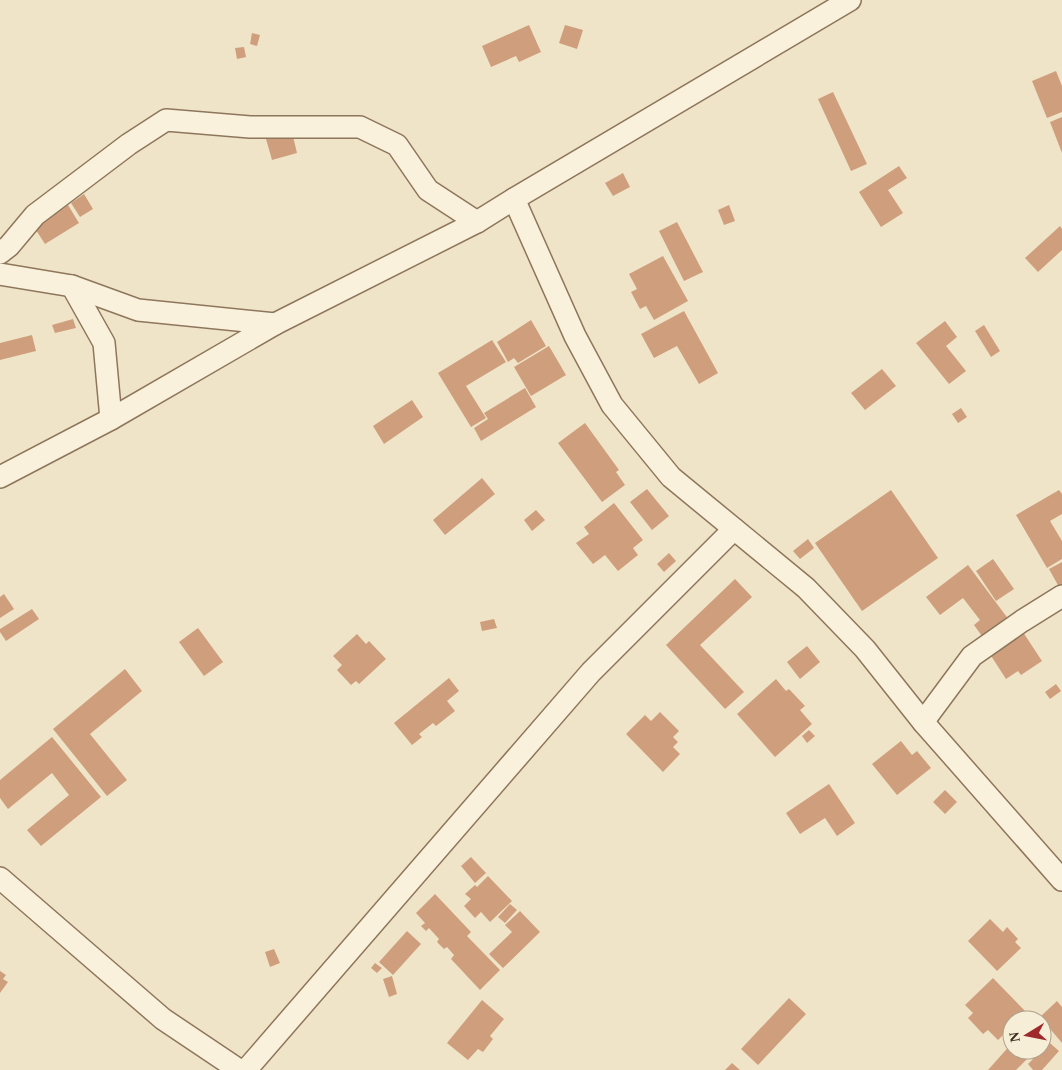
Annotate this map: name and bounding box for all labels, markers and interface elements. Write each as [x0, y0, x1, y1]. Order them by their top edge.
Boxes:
north arrow [1002, 1010, 1052, 1060]
text: N [1006, 1031, 1023, 1043]

